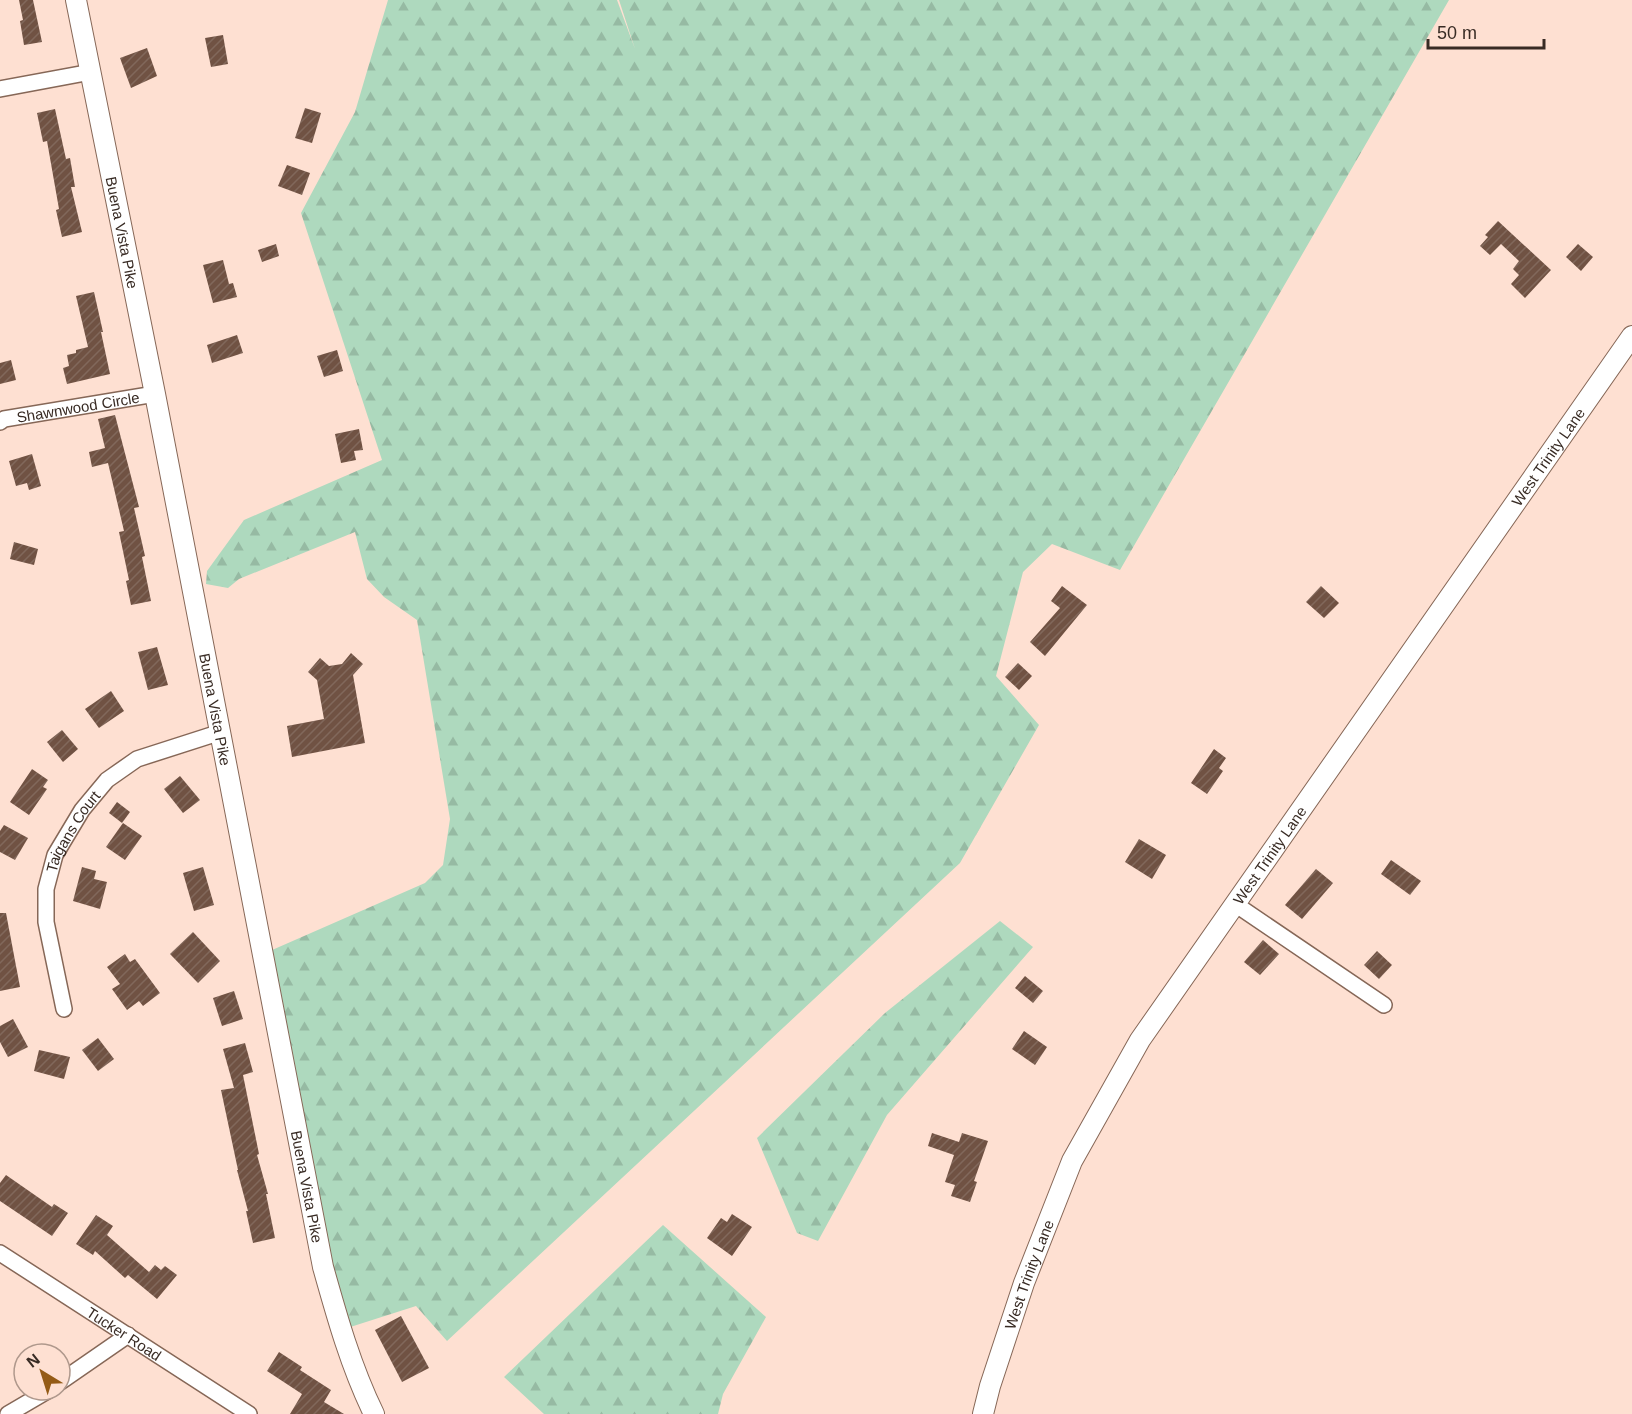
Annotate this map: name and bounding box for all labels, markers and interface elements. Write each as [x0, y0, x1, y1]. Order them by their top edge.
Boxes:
scale bar [1428, 12, 1544, 50]
text: 50 m [1437, 23, 1477, 43]
street label: Buena Vista Pike [103, 175, 142, 290]
street label: Shawnwood Circle [15, 388, 141, 425]
street label: West Trinity Lane [1508, 404, 1588, 509]
street label: Buena Vista Pike [197, 652, 235, 767]
street label: Taigans Court [42, 786, 104, 874]
street label: West Trinity Lane [1229, 803, 1309, 907]
street label: Buena Vista Pike [288, 1129, 327, 1244]
street label: West Trinity Lane [1001, 1217, 1057, 1331]
street label: Tucker Road [84, 1303, 165, 1364]
north arrow [12, 1342, 72, 1402]
text: N [23, 1350, 43, 1371]

